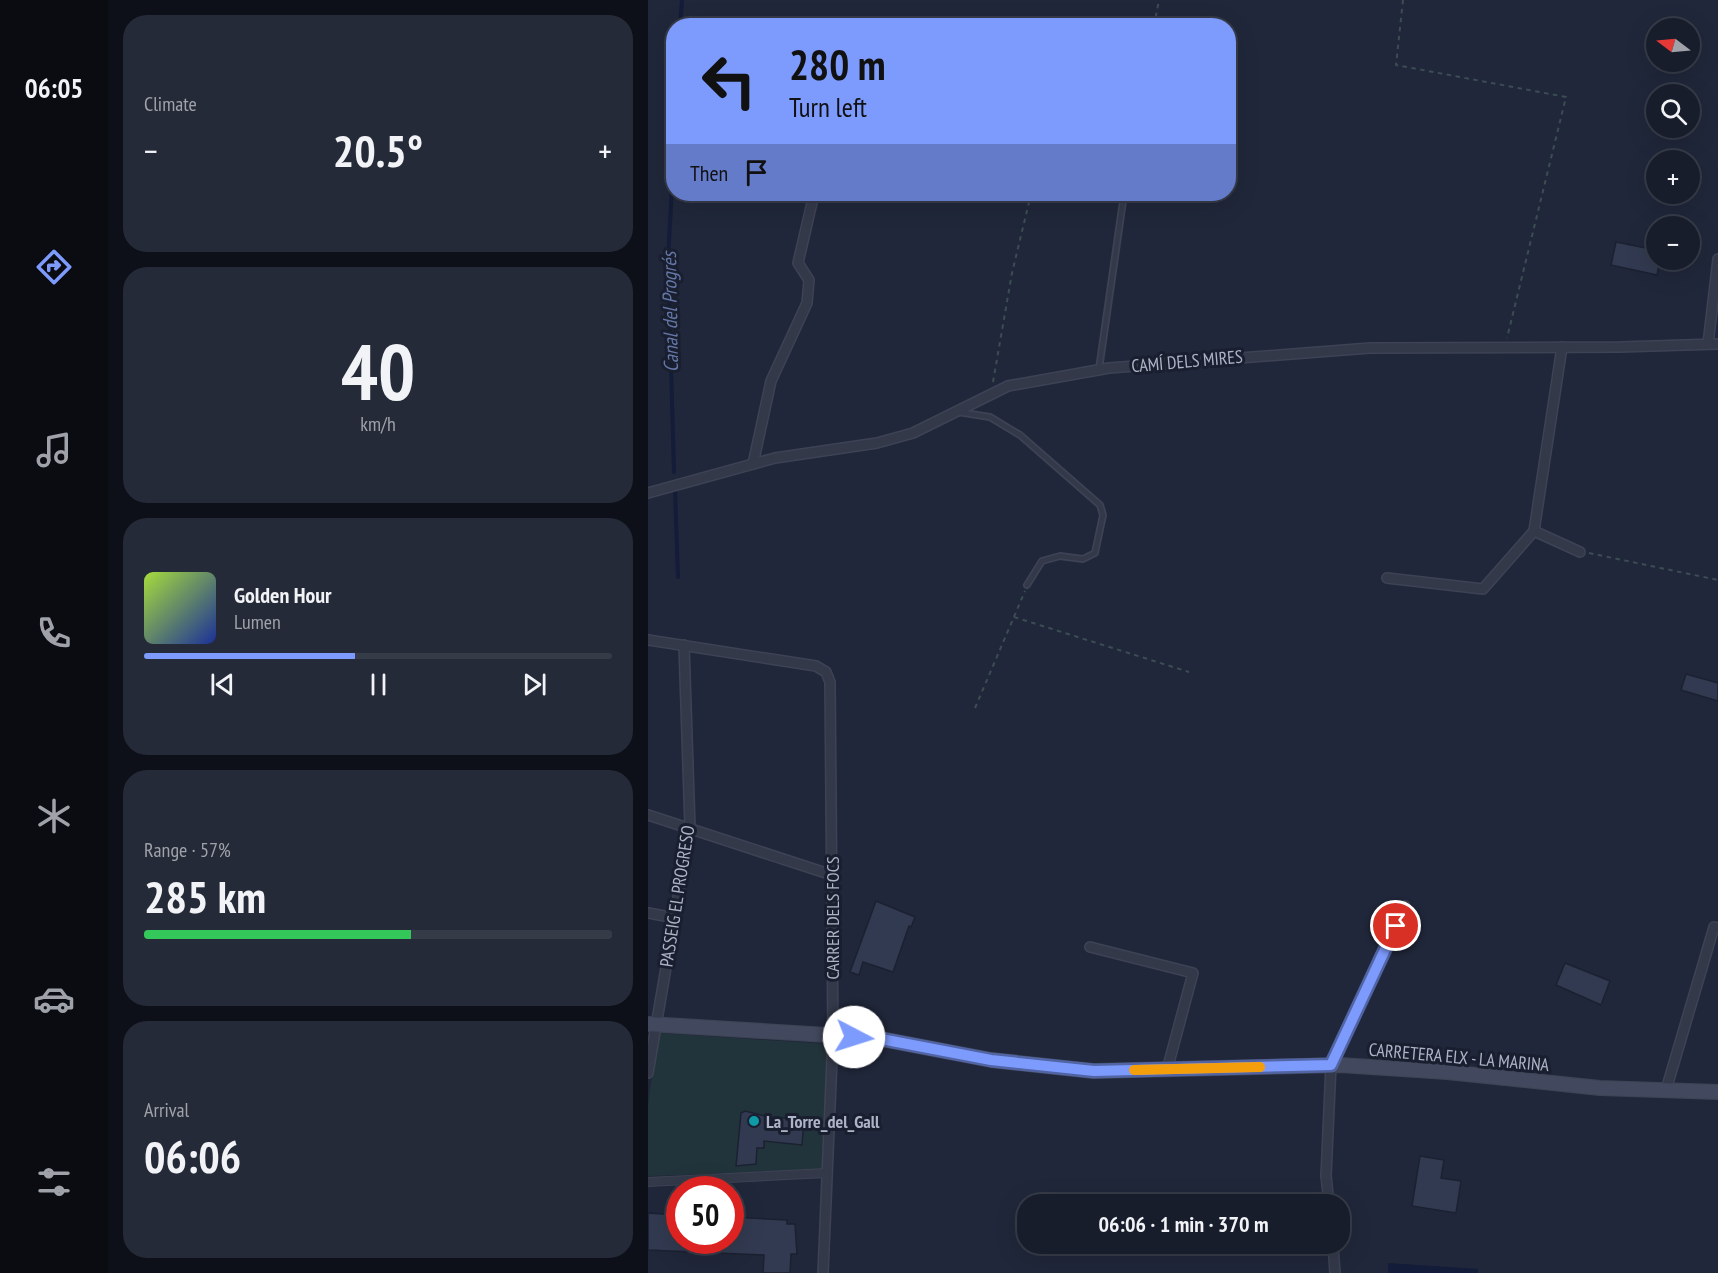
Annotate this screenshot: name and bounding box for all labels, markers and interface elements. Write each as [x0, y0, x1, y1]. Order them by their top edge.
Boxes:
north arrow [1646, 18, 1700, 72]
map controls [1646, 18, 1700, 270]
text: 280 m [789, 37, 886, 92]
icon: left [690, 42, 768, 120]
text: 06:05 [25, 71, 83, 105]
button: search [1646, 84, 1700, 138]
text: Turn left [789, 90, 867, 124]
text: Climate [144, 91, 197, 117]
text: 20.5° [333, 121, 423, 179]
text: − [144, 129, 158, 172]
text: + [598, 129, 612, 172]
button: + [1646, 150, 1700, 204]
icon: arrive [740, 156, 773, 189]
text: Then [690, 159, 728, 187]
button: − [1646, 216, 1700, 270]
icon: directions [33, 246, 75, 288]
water label: Canal del Progrés [656, 249, 684, 372]
text: 40 [341, 321, 415, 422]
street label: CAMÍ DELS MIRES [1130, 345, 1244, 377]
text: km/h [360, 411, 396, 437]
icon: music [33, 429, 75, 471]
text: Golden Hour [234, 581, 332, 609]
text: Lumen [234, 609, 281, 635]
icon: phone [33, 612, 75, 654]
icon: previous [206, 668, 239, 701]
icon: pause [362, 668, 395, 701]
icon: next [518, 668, 551, 701]
icon: climate [33, 795, 75, 837]
street label: PASSEIG EL PROGRESO [654, 823, 700, 968]
text: Range · 57% [144, 837, 231, 863]
street label: CARRER DELS FOCS [821, 856, 844, 980]
text: 285 km [144, 867, 266, 925]
pin [1370, 900, 1421, 951]
icon: arrive [1379, 909, 1412, 942]
icon: car [33, 978, 75, 1020]
position arrow [822, 1005, 886, 1069]
street label: CARRETERA ELX - LA MARINA [1368, 1038, 1551, 1076]
text: Arrival [144, 1097, 189, 1123]
place label: La_Torre_del_Gall [766, 1110, 880, 1133]
marker: La_Torre_del_Gall [747, 1114, 761, 1128]
text: 06:06 [144, 1127, 241, 1185]
icon: filters [33, 1161, 75, 1203]
speed limit sign: 50 [666, 1176, 744, 1254]
text: 06:06 · 1 min · 370 m [1098, 1210, 1269, 1238]

